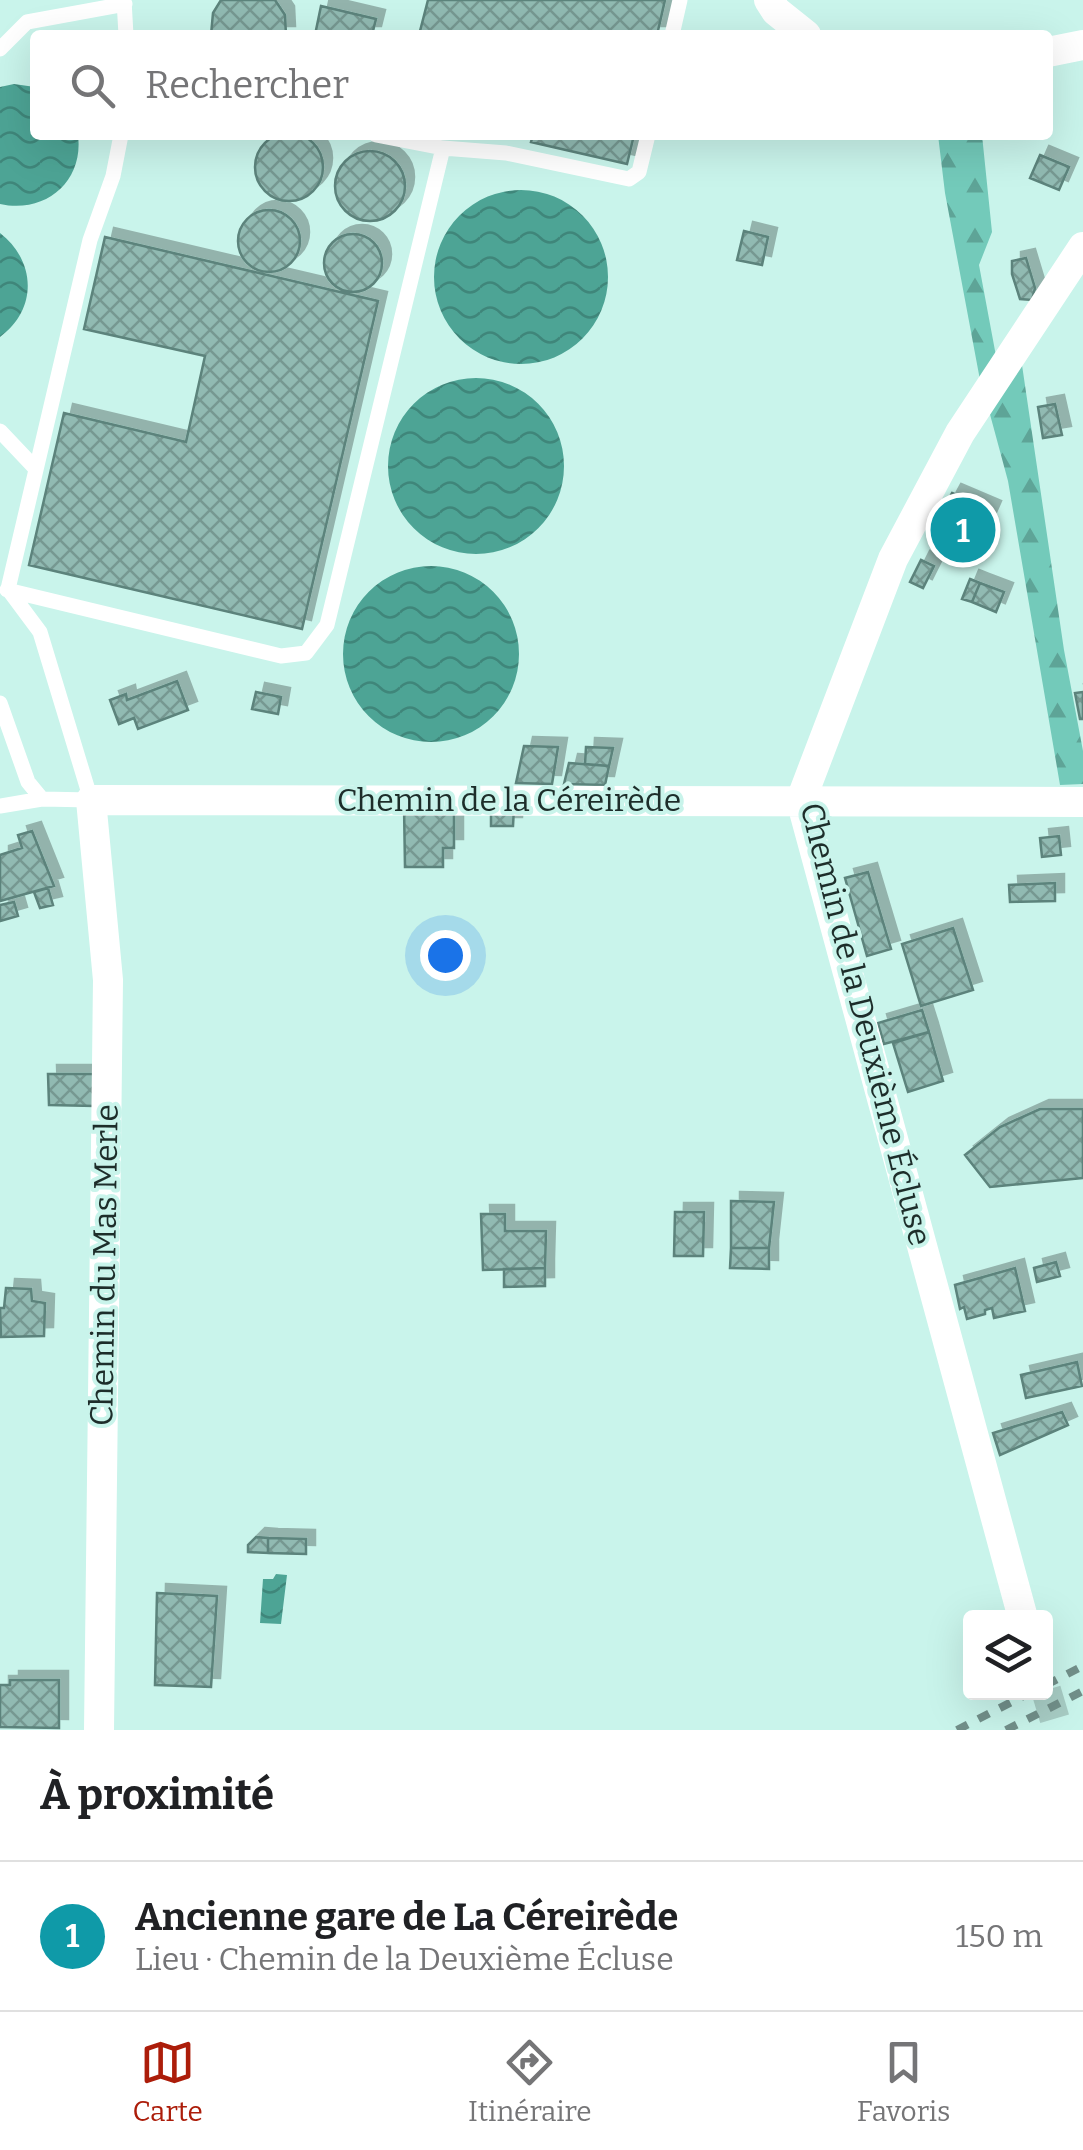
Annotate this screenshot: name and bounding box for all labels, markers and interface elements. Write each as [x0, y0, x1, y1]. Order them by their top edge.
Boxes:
search box [30, 30, 1053, 140]
icon: search [65, 58, 120, 113]
text: Rechercher [145, 62, 349, 108]
pin: 1 [930, 492, 996, 568]
street label: Chemin de la Céreirède [337, 781, 681, 819]
street label: Chemin de la Deuxième Écluse [793, 799, 939, 1249]
your location [420, 930, 471, 981]
street label: Chemin du Mas Merle [82, 1104, 126, 1426]
map controls [963, 1610, 1053, 1700]
button: layers [963, 1610, 1053, 1700]
text: À proximité [40, 1770, 274, 1820]
text: Ancienne gare de La Céreirède [135, 1894, 678, 1940]
text: 1 [66, 1917, 79, 1955]
text: 150 m [955, 1917, 1043, 1955]
text: Lieu · Chemin de la Deuxième Écluse [135, 1940, 674, 1978]
tab: Carte [133, 2035, 203, 2128]
tab: Itinéraire [468, 2035, 592, 2128]
tab: Favoris [857, 2035, 950, 2128]

